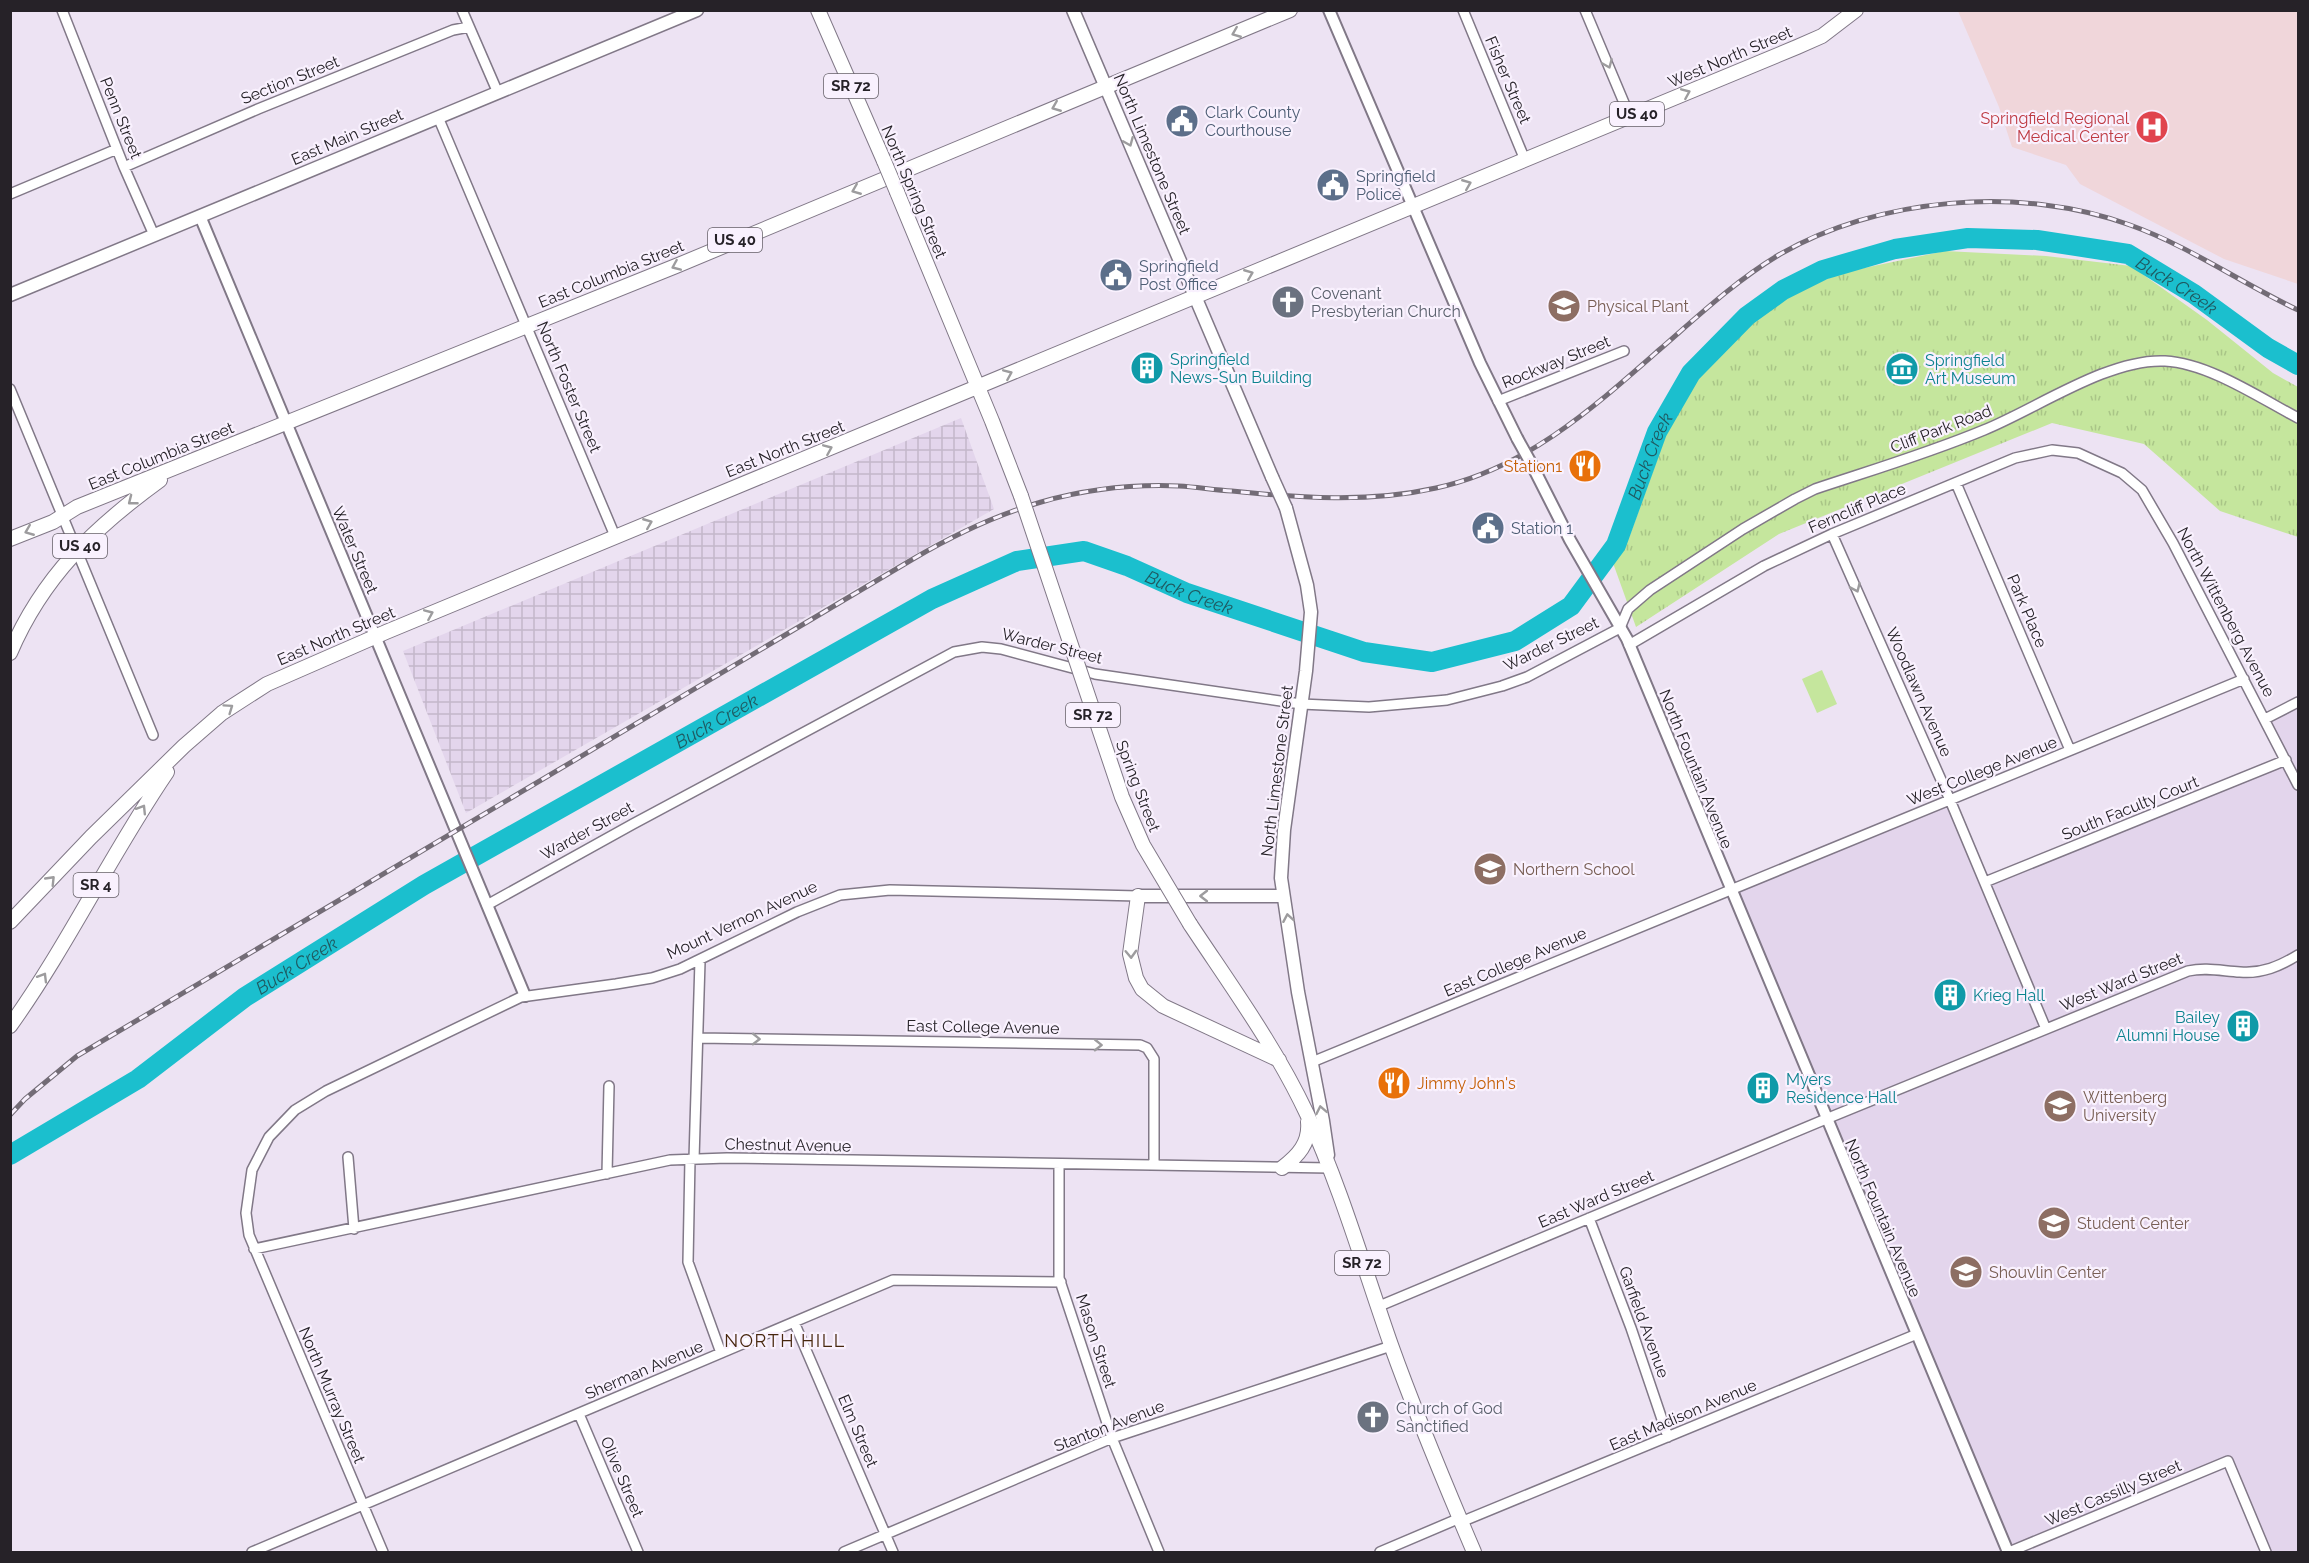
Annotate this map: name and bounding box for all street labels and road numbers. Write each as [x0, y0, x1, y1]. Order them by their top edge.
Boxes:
street label: West North Street [1665, 22, 1795, 92]
street label: Fisher Street [1481, 33, 1535, 127]
street label: Section Street [238, 51, 342, 108]
street label: North Limestone Street [1110, 71, 1195, 238]
street label: Penn Street [96, 74, 146, 162]
road number: SR 72 [824, 74, 878, 98]
road number: US 40 [1610, 102, 1664, 126]
street label: East Main Street [288, 105, 406, 169]
street label: North Spring Street [877, 123, 951, 262]
road number: US 40 [708, 228, 762, 252]
street label: East Columbia Street [536, 236, 687, 312]
street label: North Foster Street [533, 319, 605, 456]
street label: Rockway Street [1499, 331, 1613, 392]
street label: Cliff Park Road [1888, 401, 1994, 457]
street label: East North Street [723, 416, 848, 481]
street label: East Columbia Street [86, 418, 237, 494]
street label: Ferncliff Place [1805, 479, 1909, 537]
street label: Water Street [328, 504, 382, 597]
street label: North Wittenberg Avenue [2173, 524, 2279, 700]
road number: US 40 [53, 534, 107, 558]
street label: Park Place [2003, 571, 2051, 651]
street label: East North Street [274, 602, 398, 669]
street label: Warder Street [1501, 613, 1602, 675]
street label: Warder Street [1000, 624, 1105, 668]
street label: Woodlawn Avenue [1882, 624, 1956, 760]
street label: North Limestone Street [1257, 684, 1297, 858]
street label: North Fountain Avenue [1655, 687, 1737, 851]
road number: SR 72 [1066, 703, 1120, 727]
street label: West College Avenue [1904, 732, 2060, 810]
street label: Spring Street [1112, 738, 1164, 835]
street label: South Faculty Court [2059, 772, 2202, 844]
street label: Warder Street [537, 797, 637, 864]
road number: SR 4 [74, 873, 118, 897]
street label: Mount Vernon Avenue [664, 877, 820, 963]
street label: East College Avenue [1441, 923, 1589, 1001]
street label: West Ward Street [2057, 949, 2185, 1015]
street label: East College Avenue [906, 1016, 1060, 1038]
street label: Chestnut Avenue [724, 1134, 852, 1156]
street label: North Fountain Avenue [1841, 1136, 1925, 1300]
street label: East Ward Street [1535, 1166, 1657, 1232]
road number: SR 72 [1335, 1251, 1389, 1275]
street label: Garfield Avenue [1615, 1264, 1673, 1380]
street label: Mason Street [1072, 1292, 1120, 1391]
street label: North Murray Street [295, 1324, 370, 1466]
street label: Sherman Avenue [582, 1337, 706, 1403]
street label: East Madison Avenue [1607, 1375, 1759, 1455]
street label: Elm Street [834, 1392, 882, 1471]
street label: Stanton Avenue [1051, 1396, 1167, 1456]
street label: Olive Street [596, 1434, 648, 1521]
street label: West Cassilly Street [2042, 1455, 2184, 1530]

